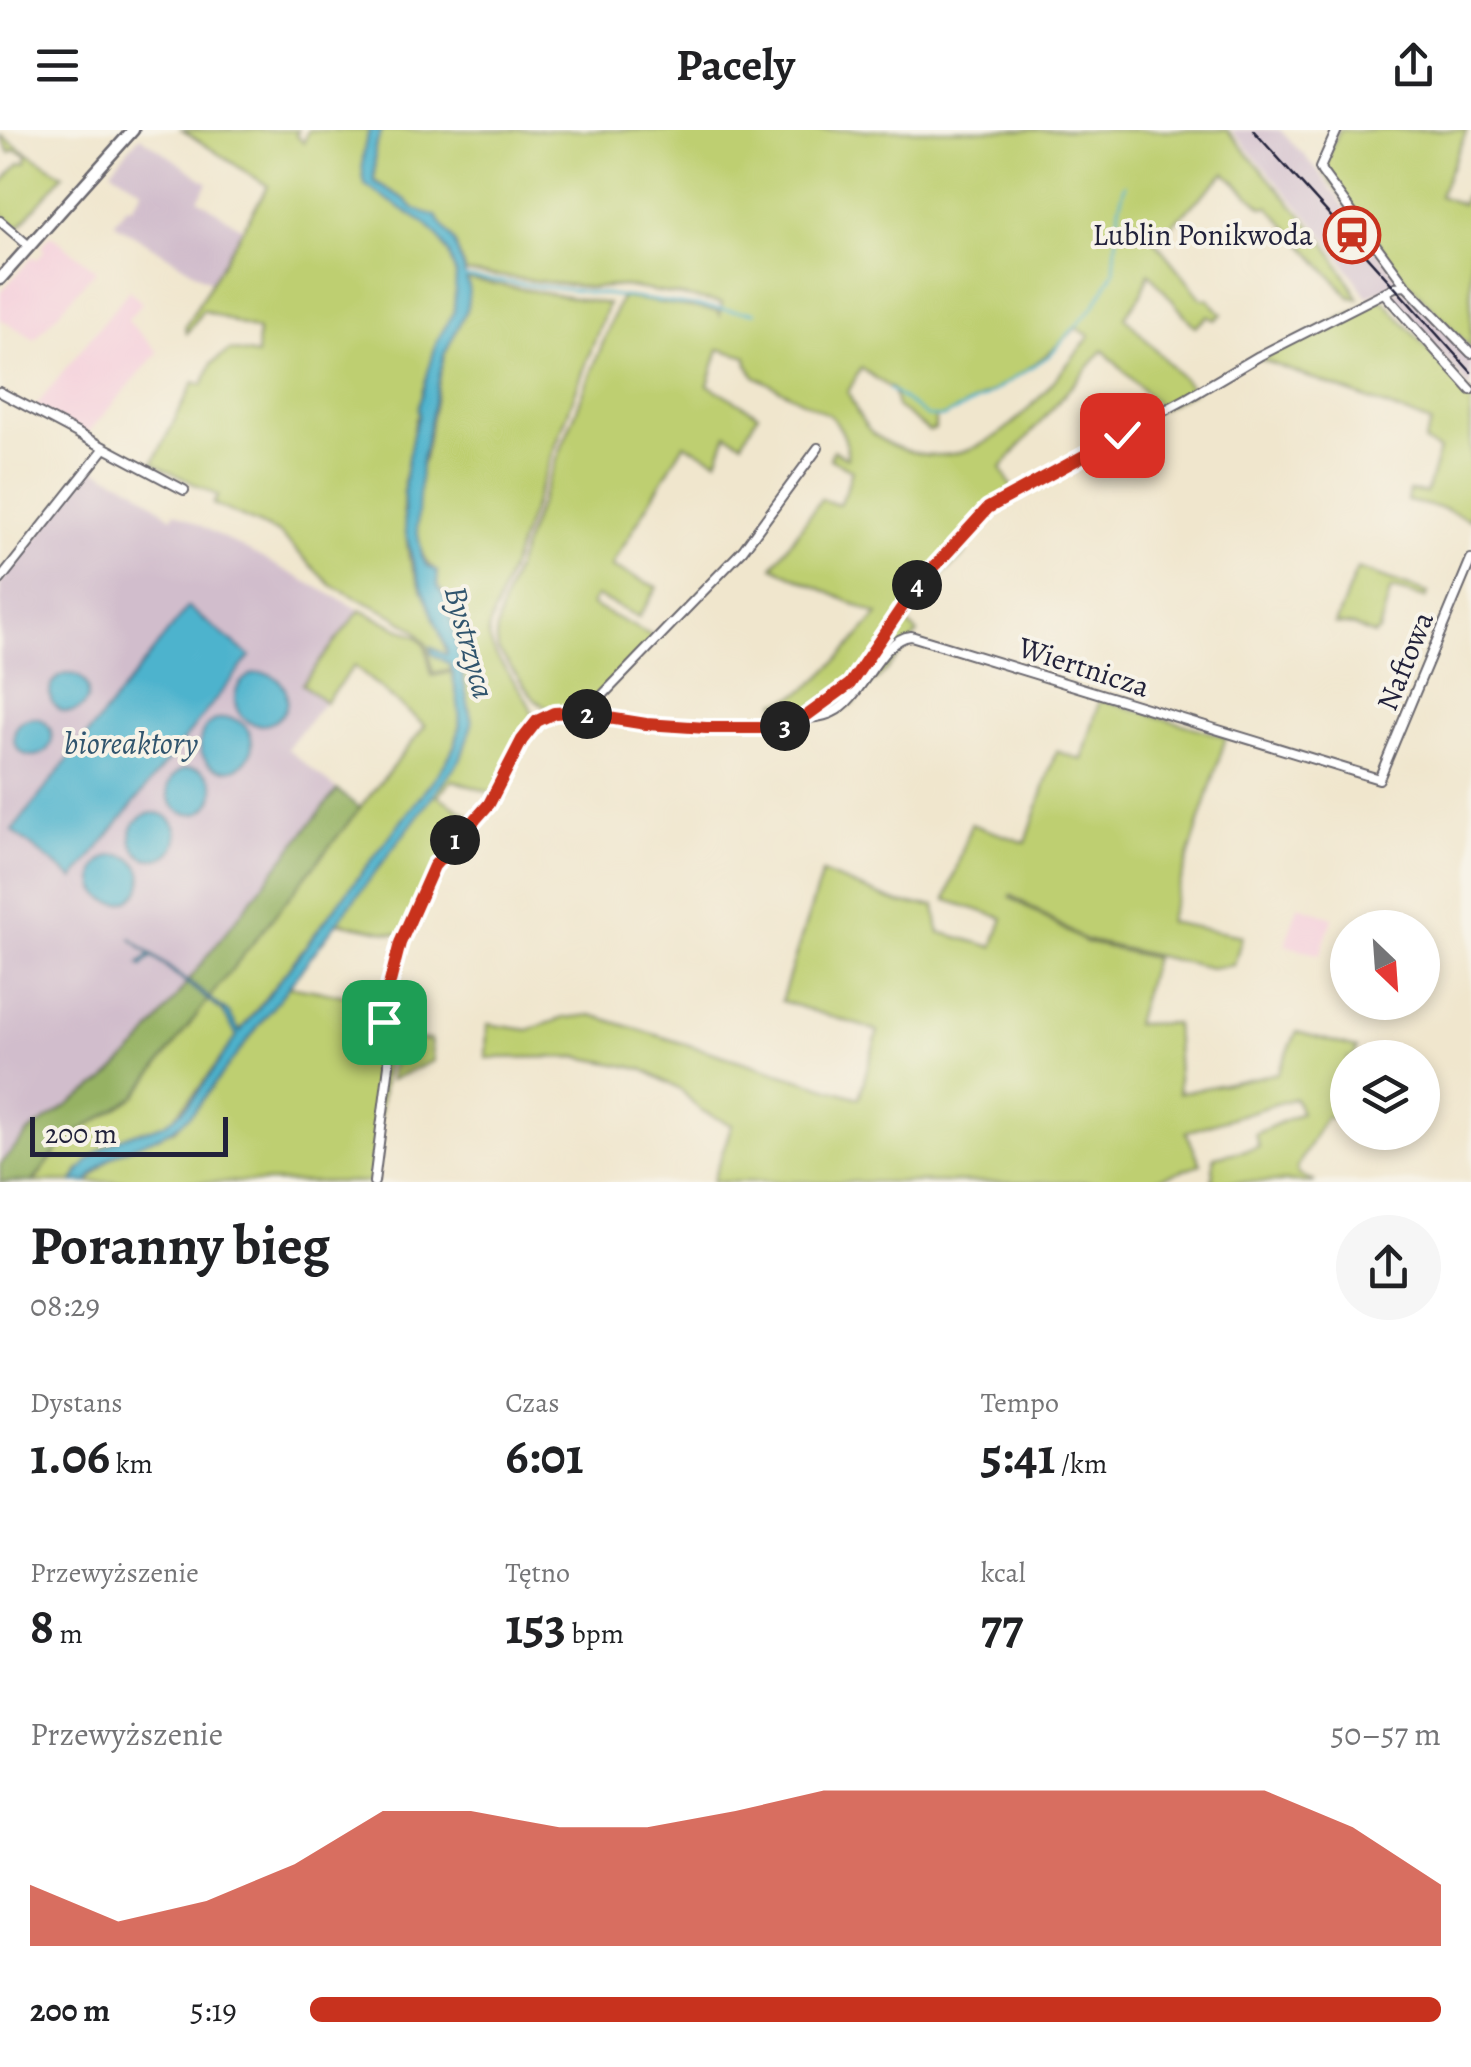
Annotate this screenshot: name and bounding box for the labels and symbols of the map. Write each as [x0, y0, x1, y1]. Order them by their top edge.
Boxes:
station icon: Lublin Ponikwoda [1322, 205, 1382, 265]
place label: Lublin Ponikwoda [1093, 215, 1313, 255]
pin [1080, 393, 1165, 478]
pin: 4 [892, 560, 942, 610]
water label: Bystrzyca [434, 581, 506, 703]
street label: Naftowa [1367, 605, 1443, 717]
street label: Wiertnicza [1012, 627, 1155, 707]
pin: 2 [562, 689, 612, 739]
pin: 3 [760, 701, 810, 751]
water label: bioreaktory [64, 721, 198, 765]
pin: 1 [430, 815, 480, 865]
north arrow [1330, 910, 1440, 1020]
pin [342, 980, 427, 1065]
scale bar [30, 1112, 228, 1156]

